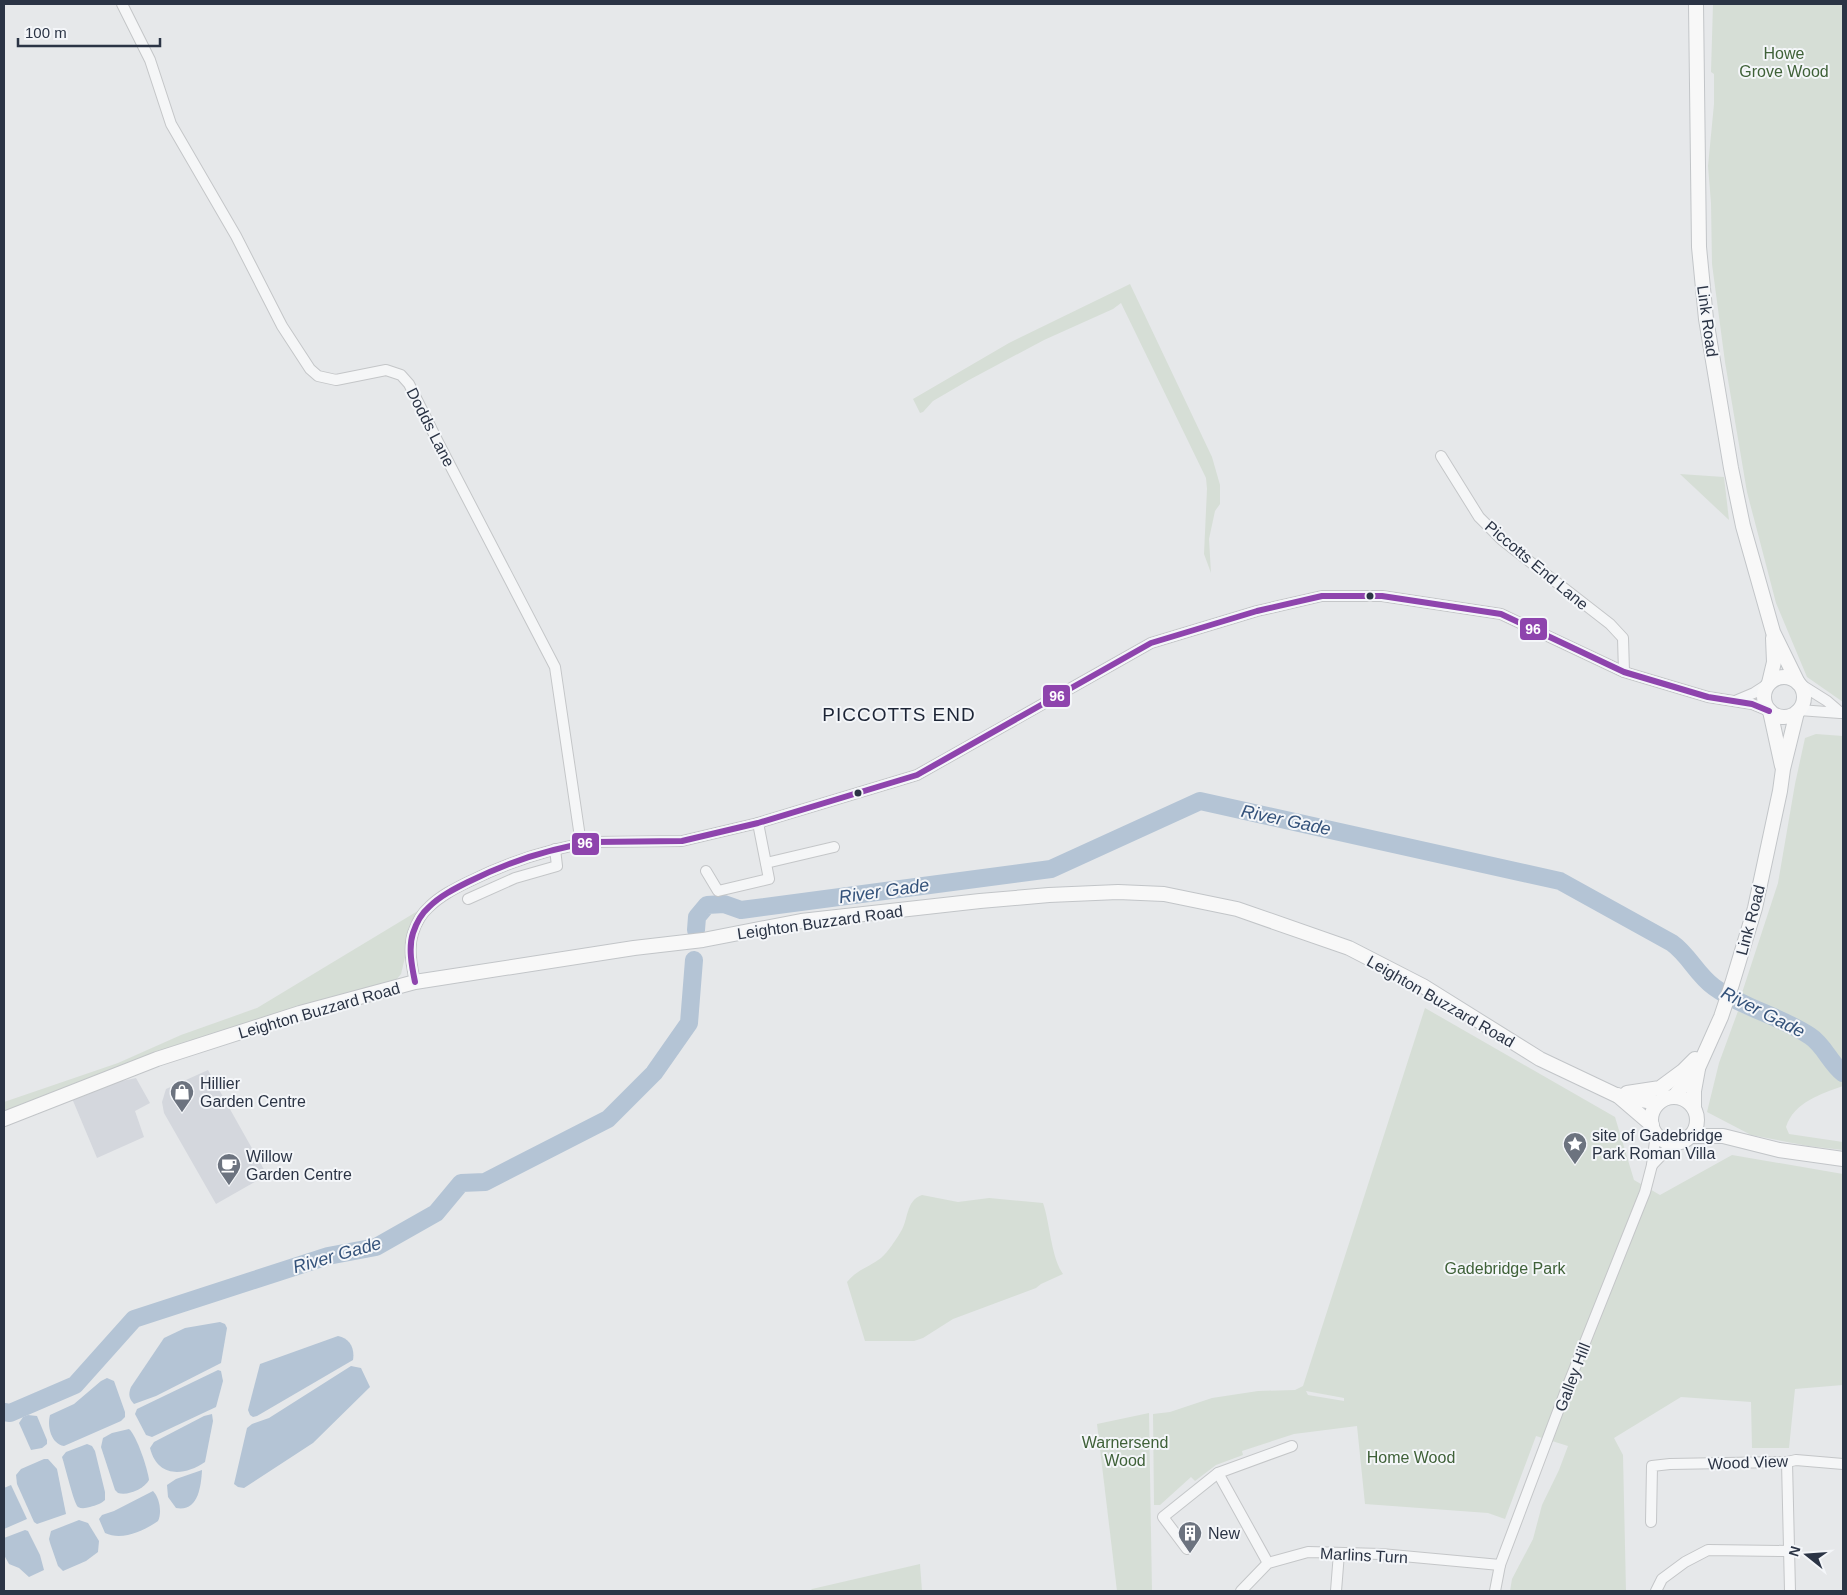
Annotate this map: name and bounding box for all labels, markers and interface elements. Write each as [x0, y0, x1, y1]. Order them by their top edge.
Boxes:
scale bar [18, 15, 160, 47]
text: 100 m [25, 24, 67, 41]
park label: Howe Grove Wood [1739, 45, 1829, 80]
street label: Link Road [1694, 284, 1721, 358]
street label: Dodds Lane [403, 385, 458, 470]
street label: Piccotts End Lane [1482, 517, 1592, 613]
unlabelled marker [1365, 591, 1375, 601]
line badge: 96 [1519, 617, 1548, 641]
text: 96 [1525, 621, 1541, 637]
line badge: 96 [1042, 684, 1071, 708]
text: 96 [1049, 688, 1065, 704]
district label: PICCOTTS END [822, 704, 976, 725]
unlabelled marker [853, 788, 863, 798]
water label: River Gade [1239, 801, 1333, 839]
line badge: 96 [571, 832, 600, 856]
text: 96 [577, 835, 593, 851]
water label: River Gade [838, 875, 930, 907]
street label: Link Road [1733, 883, 1768, 957]
street label: Leighton Buzzard Road [736, 902, 904, 943]
street label: Leighton Buzzard Road [1364, 952, 1517, 1051]
street label: Leighton Buzzard Road [236, 979, 402, 1042]
water label: River Gade [1718, 982, 1808, 1042]
place label: Hillier Garden Centre [200, 1075, 306, 1110]
shop icon: Hillier Garden Centre [169, 1079, 195, 1113]
place label: site of Gadebridge Park Roman Villa [1592, 1127, 1723, 1162]
place icon: site of Gadebridge Park Roman Villa [1562, 1131, 1588, 1165]
place label: Willow Garden Centre [246, 1148, 352, 1183]
cafe icon: Willow Garden Centre [216, 1152, 242, 1186]
water label: River Gade [290, 1233, 384, 1277]
park label: Gadebridge Park [1445, 1260, 1566, 1277]
street label: Galley Hill [1552, 1341, 1593, 1414]
park label: Warnersend Wood [1082, 1434, 1168, 1469]
park label: Home Wood [1367, 1449, 1455, 1466]
street label: Wood View [1708, 1453, 1789, 1472]
building icon: New [1177, 1520, 1203, 1554]
place label: New [1208, 1525, 1240, 1542]
north arrow [1782, 1530, 1832, 1580]
text: N [1785, 1544, 1804, 1558]
street label: Marlins Turn [1320, 1545, 1408, 1566]

